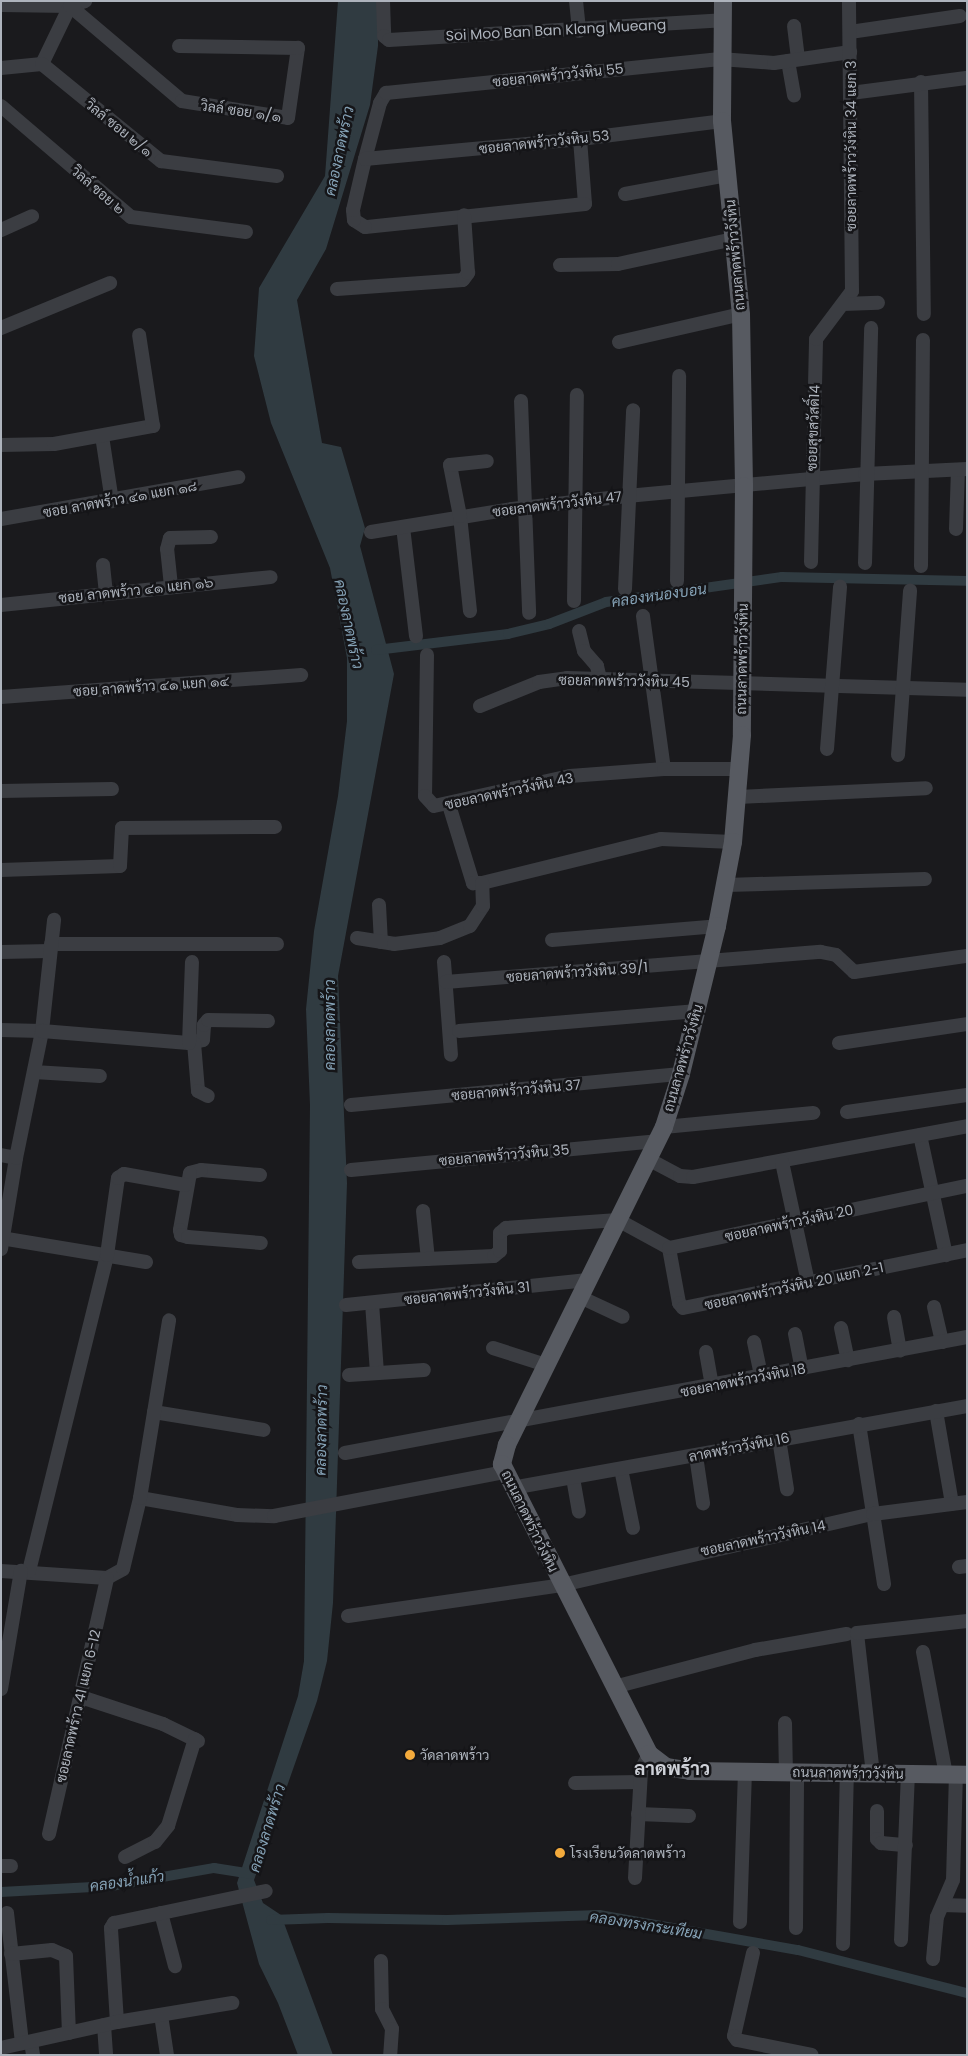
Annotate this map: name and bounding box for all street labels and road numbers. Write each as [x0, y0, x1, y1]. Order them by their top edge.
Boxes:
street label: Soi Moo Ban Ban Klang Mueang [445, 16, 667, 44]
street label: ซอยลาดพร้าววังหิน 55 [492, 60, 624, 90]
street label: ซอยลาดพร้าววังหิน 34 แยก 3 [843, 61, 859, 231]
street label: วิลล์ ซอย ๒/๑ [82, 96, 156, 160]
street label: วิลล์ ซอย ๑/๑ [200, 97, 282, 125]
street label: ซอยลาดพร้าววังหิน 53 [478, 127, 610, 157]
street label: วิลล์ ซอย ๒ [68, 162, 128, 218]
street label: ถนนลาดพร้าววังหิน [722, 199, 748, 311]
street label: ซอยสุขสวัสดิ์14 [803, 385, 823, 471]
street label: ซอย ลาดพร้าว ๔๑ แยก ๑๘ [42, 477, 198, 521]
street label: ซอยลาดพร้าววังหิน 47 [491, 488, 623, 520]
street label: ซอย ลาดพร้าว ๔๑ แยก ๑๖ [58, 574, 214, 606]
street label: ถนนลาดพร้าววังหิน [733, 603, 751, 715]
street label: ซอยลาดพร้าววังหิน 45 [558, 671, 690, 691]
street label: ซอย ลาดพร้าว ๔๑ แยก ๑๔ [73, 672, 229, 700]
street label: ซอยลาดพร้าววังหิน 43 [443, 769, 575, 813]
street label: ซอยลาดพร้าววังหิน 39/1 [506, 959, 648, 985]
street label: ถนนลาดพร้าววังหิน [660, 1002, 706, 1114]
street label: ซอยลาดพร้าววังหิน 37 [451, 1076, 581, 1104]
street label: ซอยลาดพร้าววังหิน 35 [438, 1141, 570, 1169]
street label: ซอยลาดพร้าววังหิน 20 [723, 1201, 855, 1245]
street label: ซอยลาดพร้าววังหิน 20 แยก 2-1 [703, 1259, 885, 1313]
street label: ซอยลาดพร้าววังหิน 31 [403, 1278, 531, 1308]
street label: ซอยลาดพร้าววังหิน 18 [679, 1360, 807, 1400]
street label: ลาดพร้าววังหิน 16 [687, 1429, 791, 1465]
street label: ถนนลาดพร้าววังหิน [498, 1467, 562, 1575]
street label: ซอยลาดพร้าววังหิน 14 [699, 1517, 827, 1559]
street label: ซอยลาดพร้าว 41 แยก 6-12 [52, 1628, 104, 1784]
street label: ถนนลาดพร้าววังหิน [792, 1764, 904, 1782]

